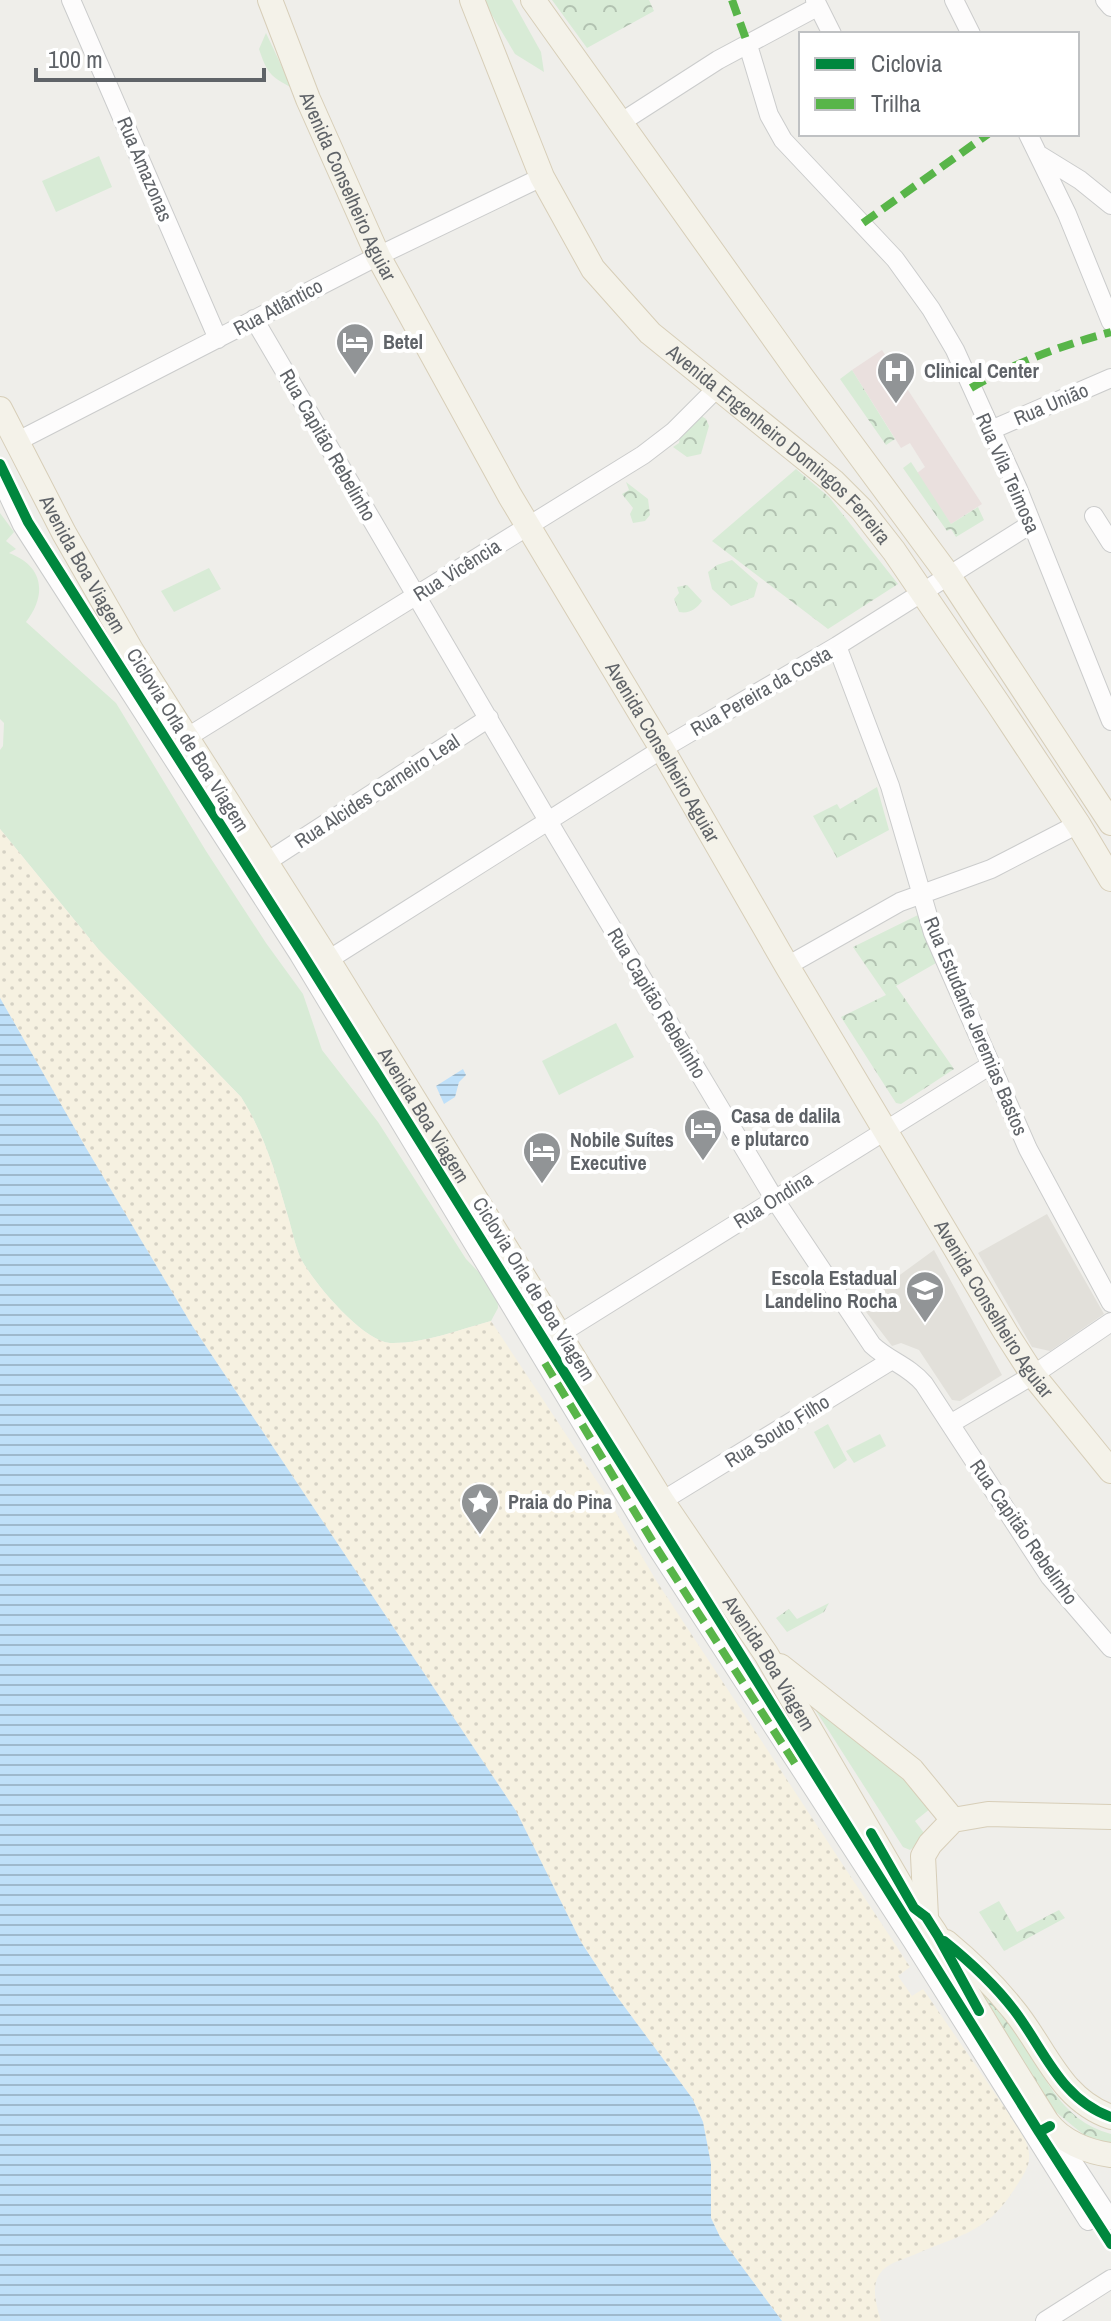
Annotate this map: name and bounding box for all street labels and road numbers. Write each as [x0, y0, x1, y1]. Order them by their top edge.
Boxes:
street label: Avenida Conselheiro Aguiar [293, 87, 403, 286]
street label: Rua Amazonas [111, 112, 180, 225]
street label: Rua Atlântico [228, 272, 327, 341]
street label: Avenida Engenheiro Domingos Ferreira [661, 337, 898, 549]
street label: Rua Capitão Rebelinho [274, 364, 383, 526]
street label: Rua União [1009, 376, 1092, 431]
street label: Rua Vila Teimosa [970, 408, 1047, 537]
street label: Avenida Boa Viagem [33, 489, 133, 638]
street label: Rua Vicência [408, 532, 506, 607]
street label: Rua Pereira da Costa [685, 639, 836, 742]
street label: Ciclovia Orla de Boa Viagem [121, 643, 256, 837]
street label: Avenida Conselheiro Aguiar [599, 656, 727, 847]
street label: Rua Alcides Carneiro Leal [289, 727, 464, 854]
street label: Rua Estudante Jeremias Bastos [918, 912, 1035, 1139]
street label: Rua Capitão Rebelinho [602, 922, 713, 1083]
street label: Avenida Boa Viagem [372, 1041, 476, 1188]
street label: Rua Ondina [728, 1165, 817, 1234]
street label: Ciclovia Orla de Boa Viagem [467, 1192, 602, 1386]
street label: Avenida Conselheiro Aguiar [928, 1214, 1060, 1404]
street label: Rua Souto Filho [719, 1388, 834, 1473]
street label: Rua Capitão Rebelinho [964, 1454, 1085, 1610]
street label: Avenida Boa Viagem [717, 1589, 822, 1736]

